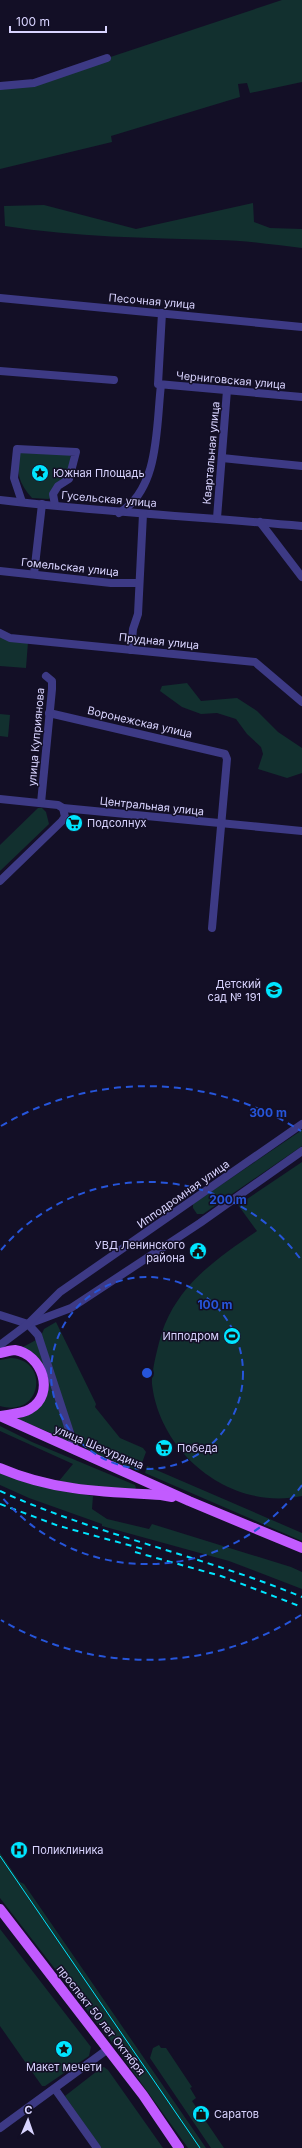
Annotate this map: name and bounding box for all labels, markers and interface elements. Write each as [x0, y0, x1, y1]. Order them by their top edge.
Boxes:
scale bar [10, 8, 106, 34]
text: 100 m [16, 14, 50, 29]
street label: Песочная улица [108, 290, 196, 312]
street label: Черниговская улица [176, 368, 286, 392]
street label: Квартальная улица [200, 401, 222, 505]
place icon: Южная Площадь [30, 463, 50, 483]
place label: Южная Площадь [53, 466, 145, 480]
street label: Гусельская улица [61, 488, 157, 510]
street label: Гомельская улица [20, 555, 120, 579]
street label: Прудная улица [118, 630, 200, 652]
street label: улица Куприянова [25, 687, 47, 787]
street label: Воронежская улица [86, 703, 194, 741]
street label: Центральная улица [99, 794, 205, 818]
supermarket icon: Подсолнух [64, 813, 84, 833]
place label: Подсолнух [87, 816, 147, 830]
place label: Детский сад № 191 [208, 977, 261, 1004]
school or university icon: Детский сад № 191 [264, 980, 284, 1000]
text: 300 m [249, 1105, 287, 1120]
street label: Ипподромная улица [134, 1157, 232, 1231]
text: 200 m [209, 1192, 247, 1207]
place label: УВД Ленинского района [95, 1238, 185, 1265]
public building icon: УВД Ленинского района [188, 1241, 208, 1261]
text: 100 m [197, 1297, 233, 1312]
sports icon: Ипподром [222, 1326, 242, 1346]
place label: Ипподром [162, 1329, 219, 1343]
centre of rings [140, 1366, 154, 1380]
street label: улица Шехурдина [52, 1422, 146, 1472]
supermarket icon: Победа [154, 1438, 174, 1458]
place label: Победа [177, 1441, 218, 1455]
hospital icon: Поликлиника [9, 1840, 29, 1860]
place label: Поликлиника [32, 1843, 104, 1857]
street label: проспект 50 лет Октября [54, 1962, 148, 2078]
place icon: Макет мечети [54, 2039, 74, 2059]
place label: Макет мечети [26, 2060, 102, 2074]
north arrow [8, 2100, 48, 2140]
text: С [24, 2103, 33, 2117]
shop icon: Саратов [191, 2104, 211, 2124]
place label: Саратов [214, 2107, 259, 2121]

